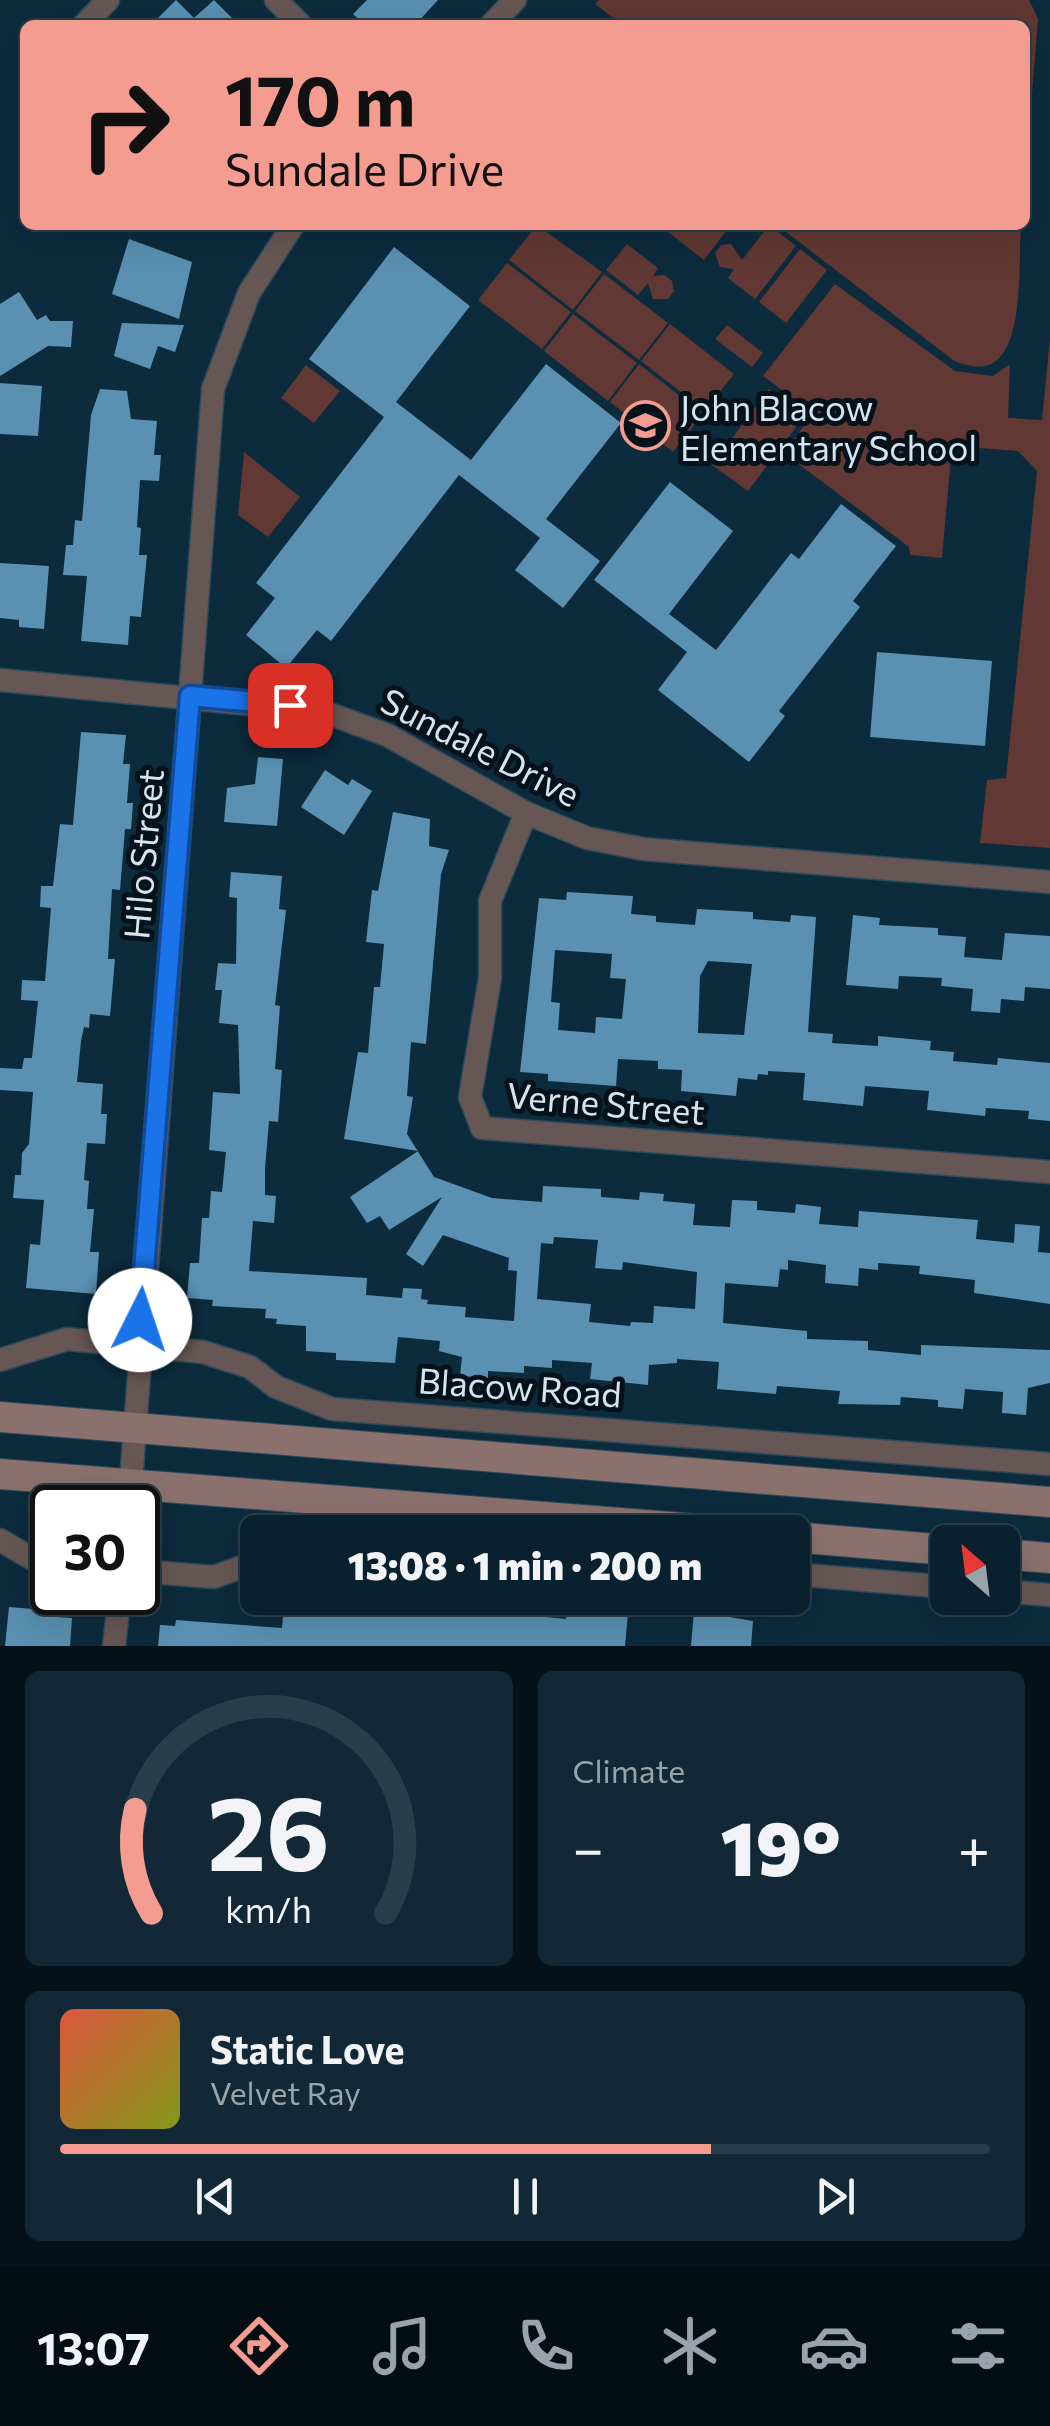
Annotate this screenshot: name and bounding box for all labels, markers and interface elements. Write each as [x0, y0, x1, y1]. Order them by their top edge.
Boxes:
text: 170 m [225, 55, 416, 140]
icon: right [60, 60, 190, 190]
text: Sundale Drive [225, 140, 504, 195]
place label: John Blacow Elementary School [680, 385, 977, 468]
school or university icon: John Blacow Elementary School [619, 400, 671, 452]
pin [248, 663, 333, 748]
icon: arrive [263, 678, 318, 733]
street label: Sundale Drive [374, 678, 588, 814]
street label: Hilo Street [113, 767, 171, 941]
street label: Verne Street [505, 1072, 707, 1132]
position arrow [88, 1268, 192, 1372]
street label: Blacow Road [417, 1357, 623, 1415]
speed limit sign: 30 [30, 1485, 160, 1615]
north arrow [930, 1525, 1020, 1615]
map controls [930, 1525, 1020, 1615]
text: 13:08 · 1 min · 200 m [348, 1541, 702, 1588]
text: Climate [573, 1750, 685, 1790]
text: 26 [207, 1765, 330, 1892]
text: 19° [720, 1800, 841, 1891]
text: − [573, 1813, 604, 1880]
text: + [958, 1813, 990, 1880]
text: km/h [225, 1887, 312, 1930]
text: Static Love [210, 2025, 405, 2072]
text: Velvet Ray [210, 2072, 361, 2112]
icon: previous [188, 2169, 243, 2224]
icon: pause [498, 2169, 553, 2224]
icon: next [808, 2169, 863, 2224]
icon: directions [224, 2311, 294, 2381]
icon: music [367, 2311, 437, 2381]
icon: phone [511, 2311, 581, 2381]
icon: climate [655, 2311, 725, 2381]
icon: car [799, 2311, 869, 2381]
icon: filters [943, 2311, 1013, 2381]
text: 13:07 [37, 2319, 150, 2374]

